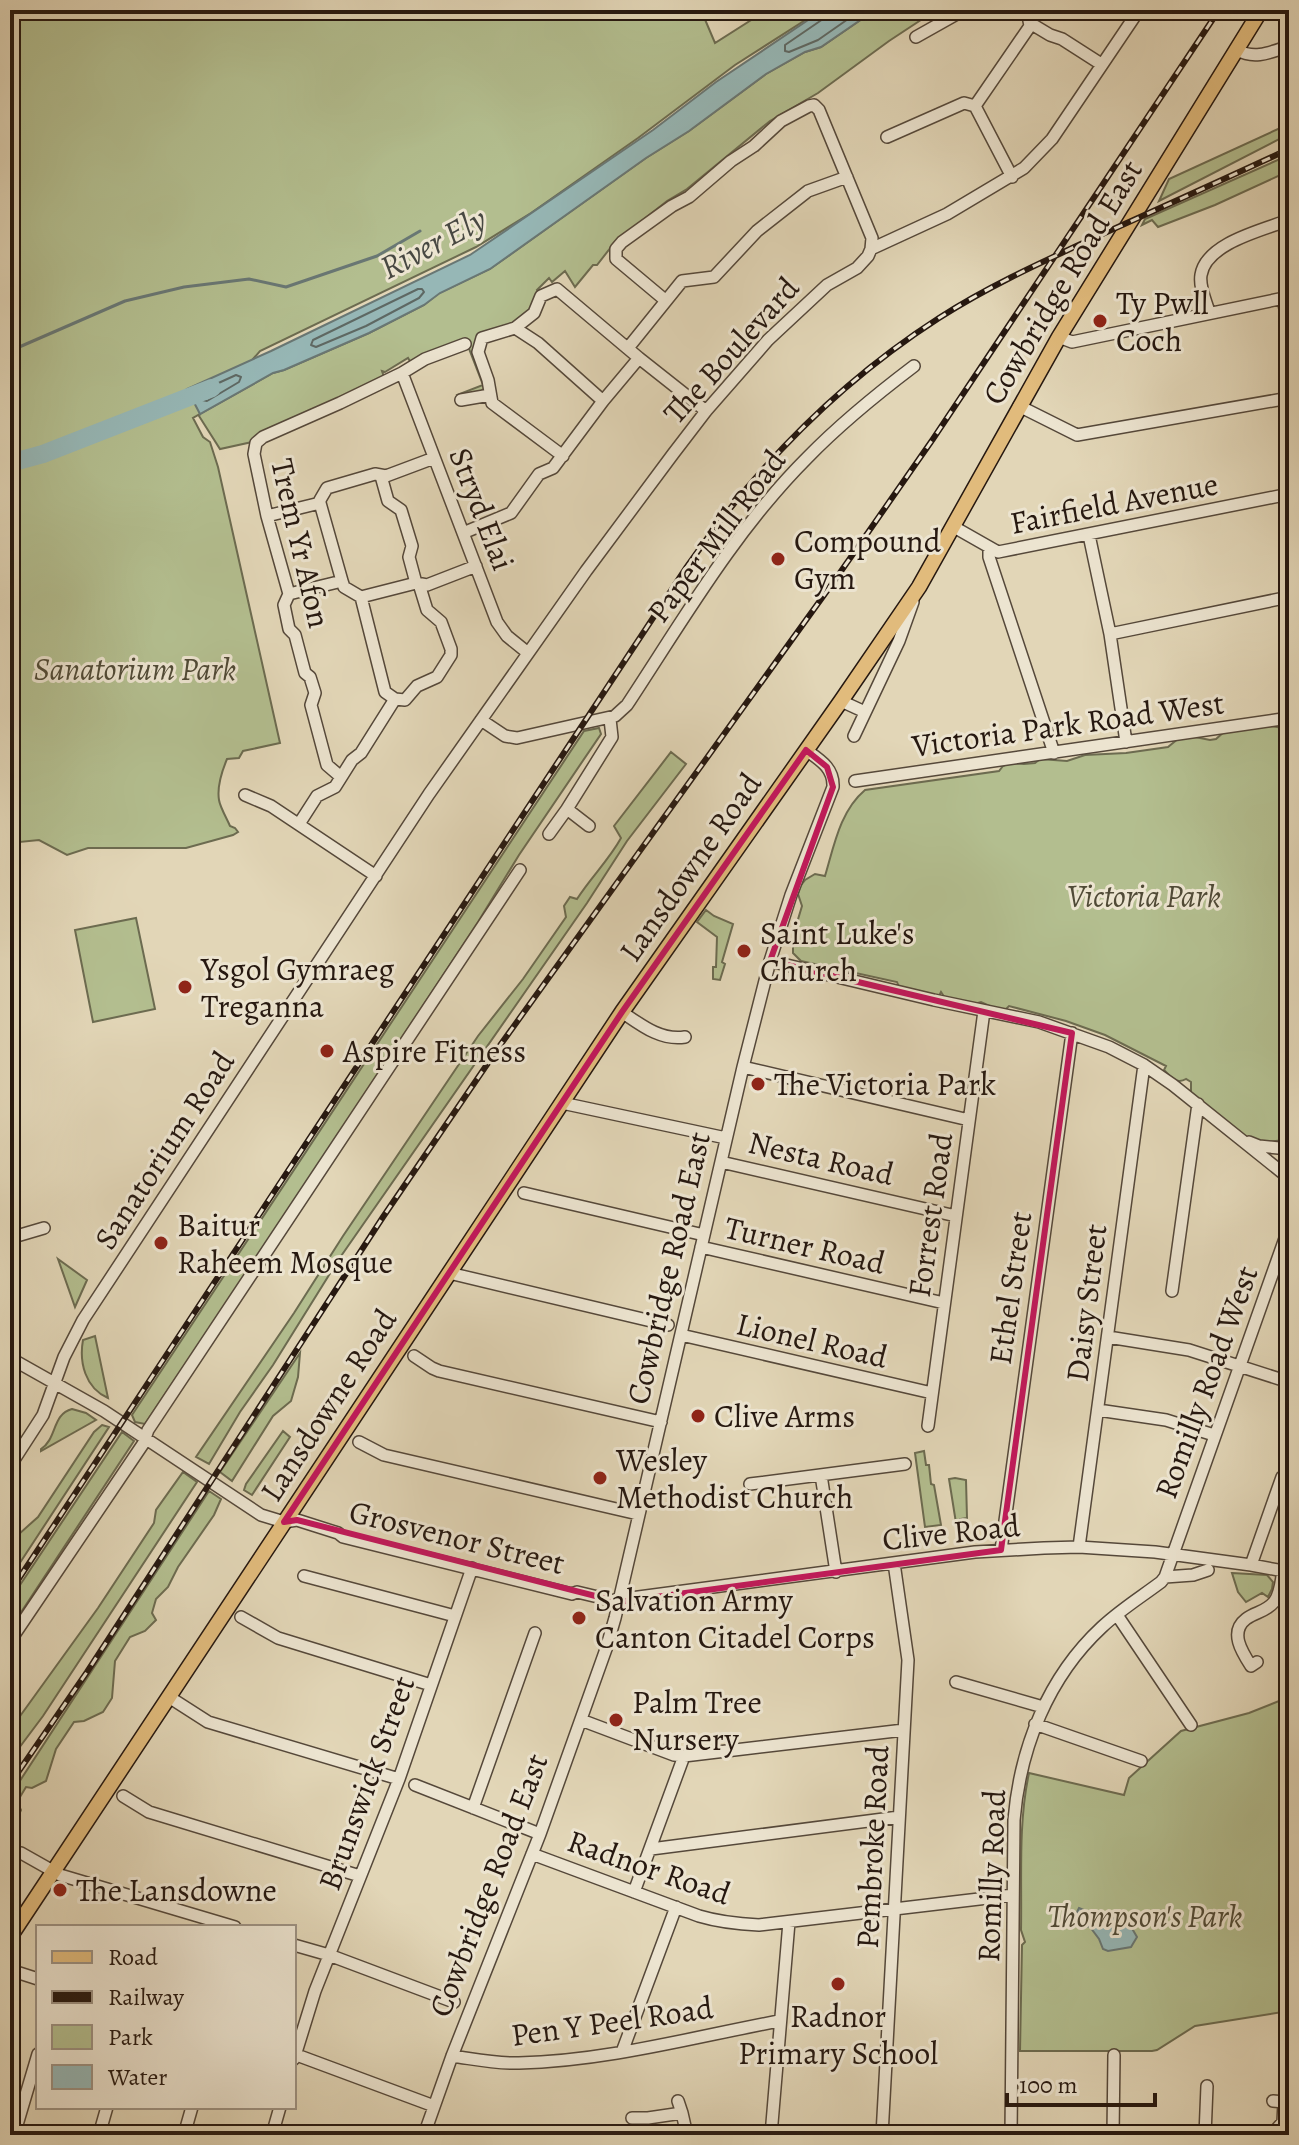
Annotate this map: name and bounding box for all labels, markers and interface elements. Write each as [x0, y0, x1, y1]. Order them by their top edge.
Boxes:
street label: Cowbridge Road East [971, 151, 1153, 413]
water label: River Ely [371, 195, 495, 291]
street label: The Boulevard [653, 266, 810, 433]
place label: Ty Pwll Coch [1116, 281, 1209, 362]
marker: Ty Pwll Coch [1091, 312, 1109, 330]
street label: Paper Mill Road [636, 440, 796, 632]
street label: Stryd Elai [438, 441, 526, 577]
street label: Trem Yr Afon [260, 454, 342, 632]
street label: Fairfield Avenue [1006, 461, 1222, 545]
place label: Compound Gym [794, 519, 942, 600]
marker: Compound Gym [769, 550, 787, 568]
park label: Sanatorium Park [34, 647, 236, 691]
street label: Victoria Park Road West [908, 680, 1227, 768]
street label: Lansdowne Road [608, 763, 772, 970]
park label: Victoria Park [1067, 874, 1221, 918]
place label: Saint Luke's Church [760, 911, 915, 992]
marker: Saint Luke's Church [735, 942, 753, 960]
place label: Ysgol Gymraeg Treganna [200, 947, 394, 1028]
marker: Ysgol Gymraeg Treganna [176, 978, 194, 996]
place label: Aspire Fitness [342, 1029, 526, 1073]
street label: Sanatorium Road [83, 1042, 245, 1258]
marker: Aspire Fitness [318, 1042, 336, 1060]
place label: The Victoria Park [774, 1062, 996, 1106]
marker: The Victoria Park [749, 1075, 767, 1093]
street label: Nesta Road [744, 1120, 899, 1196]
street label: Cowbridge Road East [615, 1127, 721, 1409]
street label: Forrest Road [897, 1129, 963, 1300]
place label: Baitur Raheem Mosque [177, 1203, 393, 1284]
street label: Turner Road [721, 1205, 890, 1285]
street label: Ethel Street [978, 1209, 1042, 1367]
street label: Daisy Street [1055, 1222, 1117, 1384]
marker: Baitur Raheem Mosque [152, 1234, 170, 1252]
street label: Romilly Road West [1144, 1260, 1268, 1504]
street label: Lansdowne Road [249, 1299, 407, 1510]
street label: Lionel Road [732, 1301, 893, 1379]
place label: Clive Arms [714, 1394, 855, 1438]
marker: Clive Arms [689, 1407, 707, 1425]
place label: Wesley Methodist Church [615, 1438, 853, 1519]
marker: Wesley Methodist Church [591, 1469, 609, 1487]
street label: Grosvenor Street [345, 1489, 569, 1585]
street label: Clive Road [880, 1503, 1023, 1561]
place label: Salvation Army Canton Citadel Corps [595, 1578, 875, 1659]
marker: Salvation Army Canton Citadel Corps [570, 1609, 588, 1627]
street label: Brunswick Street [307, 1670, 425, 1896]
place label: Palm Tree Nursery [632, 1680, 762, 1761]
marker: Palm Tree Nursery [607, 1711, 625, 1729]
street label: Pembroke Road [845, 1743, 899, 1950]
street label: Cowbridge Road East [418, 1747, 558, 2023]
street label: Romilly Road [966, 1788, 1016, 1963]
street label: Radnor Road [562, 1819, 737, 1916]
place label: The Lansdowne [76, 1868, 277, 1912]
marker: The Lansdowne [51, 1881, 69, 1899]
park label: Thompson's Park [1048, 1894, 1242, 1938]
legend [36, 1925, 296, 2109]
text: Road [108, 1941, 158, 1973]
marker: Radnor Primary School [829, 1975, 847, 1993]
text: Railway [108, 1981, 184, 2013]
street label: Pen Y Peel Road [508, 1985, 717, 2057]
place label: Radnor Primary School [738, 1994, 938, 2075]
text: Park [108, 2021, 153, 2053]
scale bar [1007, 2057, 1155, 2107]
text: Water [107, 2061, 168, 2093]
text: 100 m [1019, 2069, 1078, 2101]

